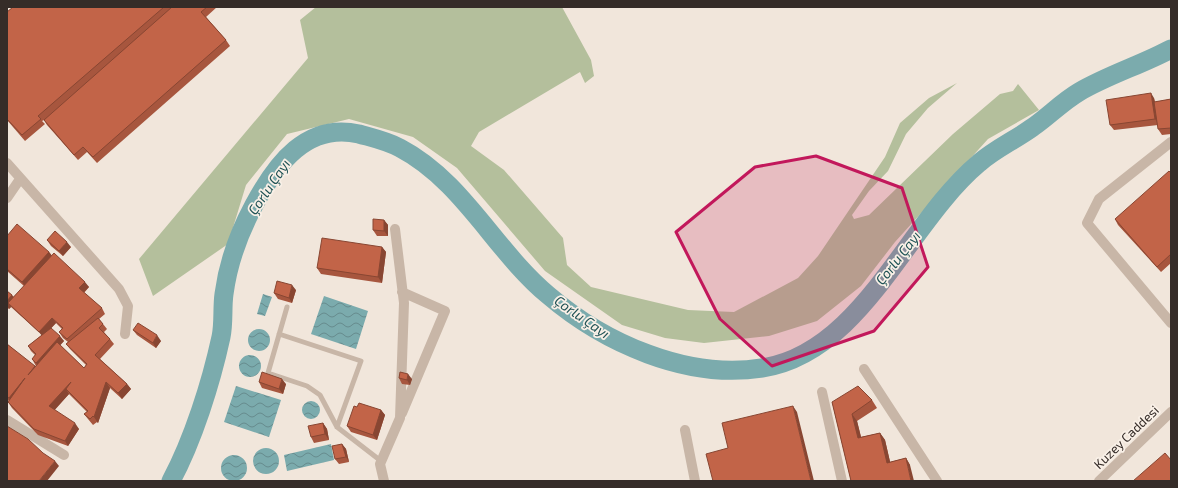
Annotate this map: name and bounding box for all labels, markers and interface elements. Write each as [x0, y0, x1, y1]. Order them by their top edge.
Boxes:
water label: Çorlu Çayı [244, 156, 294, 218]
water label: Çorlu Çayı [871, 227, 925, 289]
water label: Çorlu Çayı [551, 291, 613, 343]
street label: Kuzey Caddesi [1090, 402, 1162, 472]

